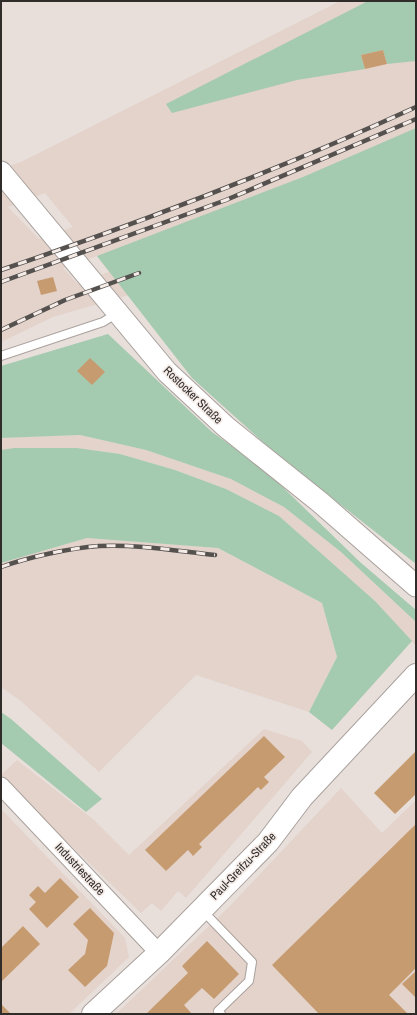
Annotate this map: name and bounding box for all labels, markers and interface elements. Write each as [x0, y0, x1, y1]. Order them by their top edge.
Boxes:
street label: Rostocker Straße [160, 363, 226, 427]
street label: Paul-Greifzu-Straße [207, 829, 279, 903]
street label: Industriestraße [52, 839, 108, 899]

